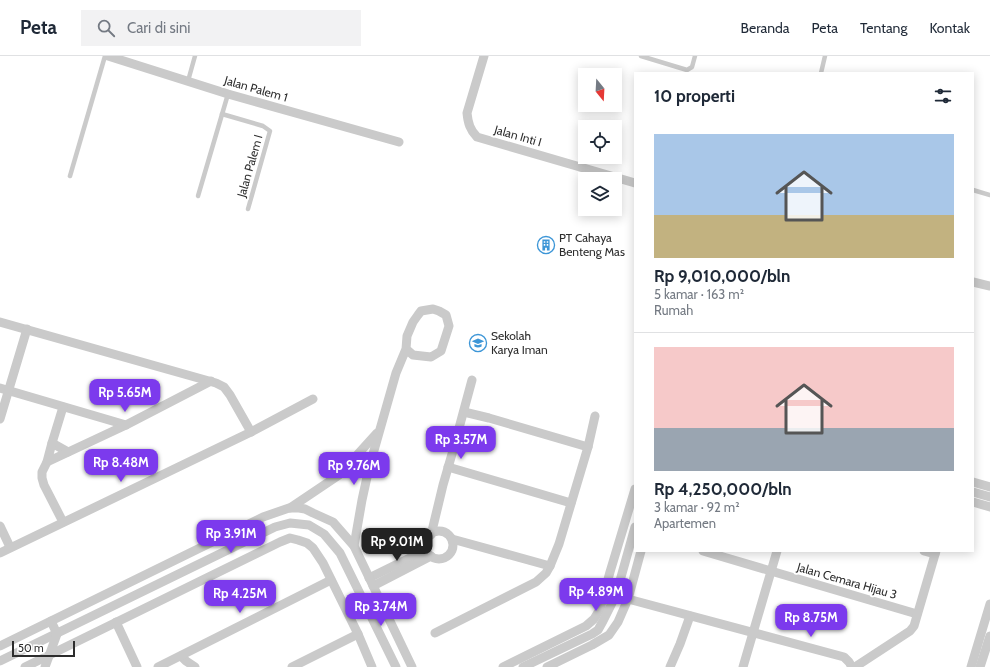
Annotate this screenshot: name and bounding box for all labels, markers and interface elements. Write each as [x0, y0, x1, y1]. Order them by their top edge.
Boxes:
search box [81, 10, 361, 46]
text: Peta [20, 16, 57, 39]
icon: search [95, 17, 117, 39]
text: Cari di sini [127, 19, 190, 37]
text: Beranda [741, 19, 790, 37]
text: Peta [812, 19, 838, 37]
text: Tentang [860, 19, 907, 37]
text: Kontak [929, 19, 970, 37]
north arrow [578, 68, 622, 112]
map controls [578, 68, 622, 216]
street label: Jalan Palem 1 [222, 72, 290, 105]
icon: filters [932, 85, 954, 107]
text: 10 properti [654, 86, 735, 106]
button: locate [578, 120, 622, 164]
street label: Jalan Inti I [492, 121, 544, 149]
street label: Jalan Palem I [233, 133, 266, 200]
icon: home [768, 160, 840, 232]
button: layers [578, 172, 622, 216]
place label: PT Cahaya Benteng Mas [559, 230, 625, 259]
building icon: PT Cahaya Benteng Mas [536, 235, 556, 255]
text: Rp 9,010,000/bln [654, 266, 790, 286]
text: 5 kamar · 163 m² [654, 286, 744, 302]
text: Rumah [654, 302, 693, 318]
place label: Sekolah Karya Iman [491, 328, 548, 357]
school or university icon: Sekolah Karya Iman [468, 333, 488, 353]
icon: home [768, 373, 840, 445]
pin: Rp 5.65M [84, 379, 166, 413]
text: Rp 5.65M [98, 384, 152, 400]
pin: Rp 3.57M [420, 426, 502, 460]
text: Rp 3.57M [435, 431, 487, 447]
pin: Rp 8.48M [80, 449, 162, 483]
pin: Rp 9.76M [313, 452, 395, 486]
text: Rp 8.48M [93, 454, 149, 470]
text: Rp 9.76M [328, 457, 380, 473]
text: Rp 4,250,000/bln [654, 479, 792, 499]
text: 3 kamar · 92 m² [654, 499, 740, 515]
text: Apartemen [654, 515, 716, 531]
pin: Rp 3.91M [190, 520, 272, 554]
text: Rp 3.91M [205, 525, 257, 541]
pin: Rp 9.01M [356, 528, 438, 562]
text: Rp 9.01M [370, 533, 424, 549]
street label: Jalan Cemara Hijau 3 [794, 559, 899, 602]
pin: Rp 4.89M [555, 578, 637, 612]
pin: Rp 4.25M [199, 580, 281, 614]
text: Rp 4.89M [568, 583, 624, 599]
text: Rp 4.25M [213, 585, 267, 601]
pin: Rp 3.74M [340, 593, 422, 627]
text: Rp 3.74M [354, 598, 408, 614]
pin: Rp 8.75M [770, 604, 852, 638]
text: Rp 8.75M [784, 609, 838, 625]
scale bar [12, 639, 75, 658]
text: 50 m [18, 641, 44, 655]

